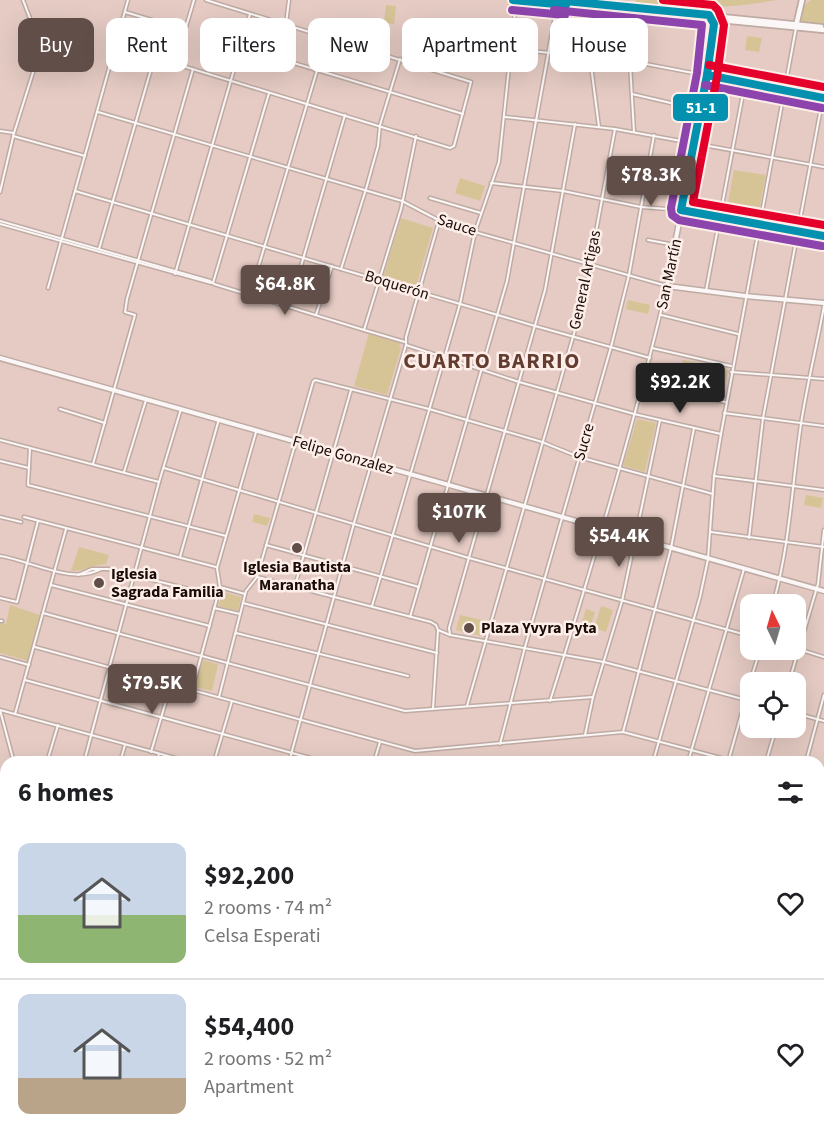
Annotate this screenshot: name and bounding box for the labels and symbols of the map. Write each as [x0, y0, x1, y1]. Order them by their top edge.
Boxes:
line badge: 51-1 [672, 93, 729, 122]
text: 51-1 [686, 97, 716, 119]
pin: $78.3K [602, 156, 700, 207]
street label: Sauce [434, 208, 480, 242]
street label: General Artigas [564, 228, 606, 332]
street label: San Martín [651, 237, 687, 311]
pin: $64.8K [236, 265, 334, 316]
street label: Boquerón [362, 265, 432, 305]
district label: CUARTO BARRIO [403, 345, 581, 377]
pin: $92.2K [631, 363, 729, 414]
street label: Sucre [568, 421, 600, 463]
street label: Felipe Gonzalez [290, 430, 396, 480]
pin: $107K [417, 493, 501, 544]
pin: $54.4K [570, 517, 668, 568]
marker: Iglesia Bautista Maranatha [290, 541, 304, 555]
place label: Iglesia Bautista Maranatha [243, 556, 351, 596]
place label: Iglesia Sagrada Familia [111, 563, 224, 603]
marker: Iglesia Sagrada Familia [92, 576, 106, 590]
north arrow [740, 594, 806, 660]
place label: Plaza Yvyra Pyta [481, 617, 597, 639]
marker: Plaza Yvyra Pyta [462, 621, 476, 635]
pin: $79.5K [103, 664, 201, 715]

